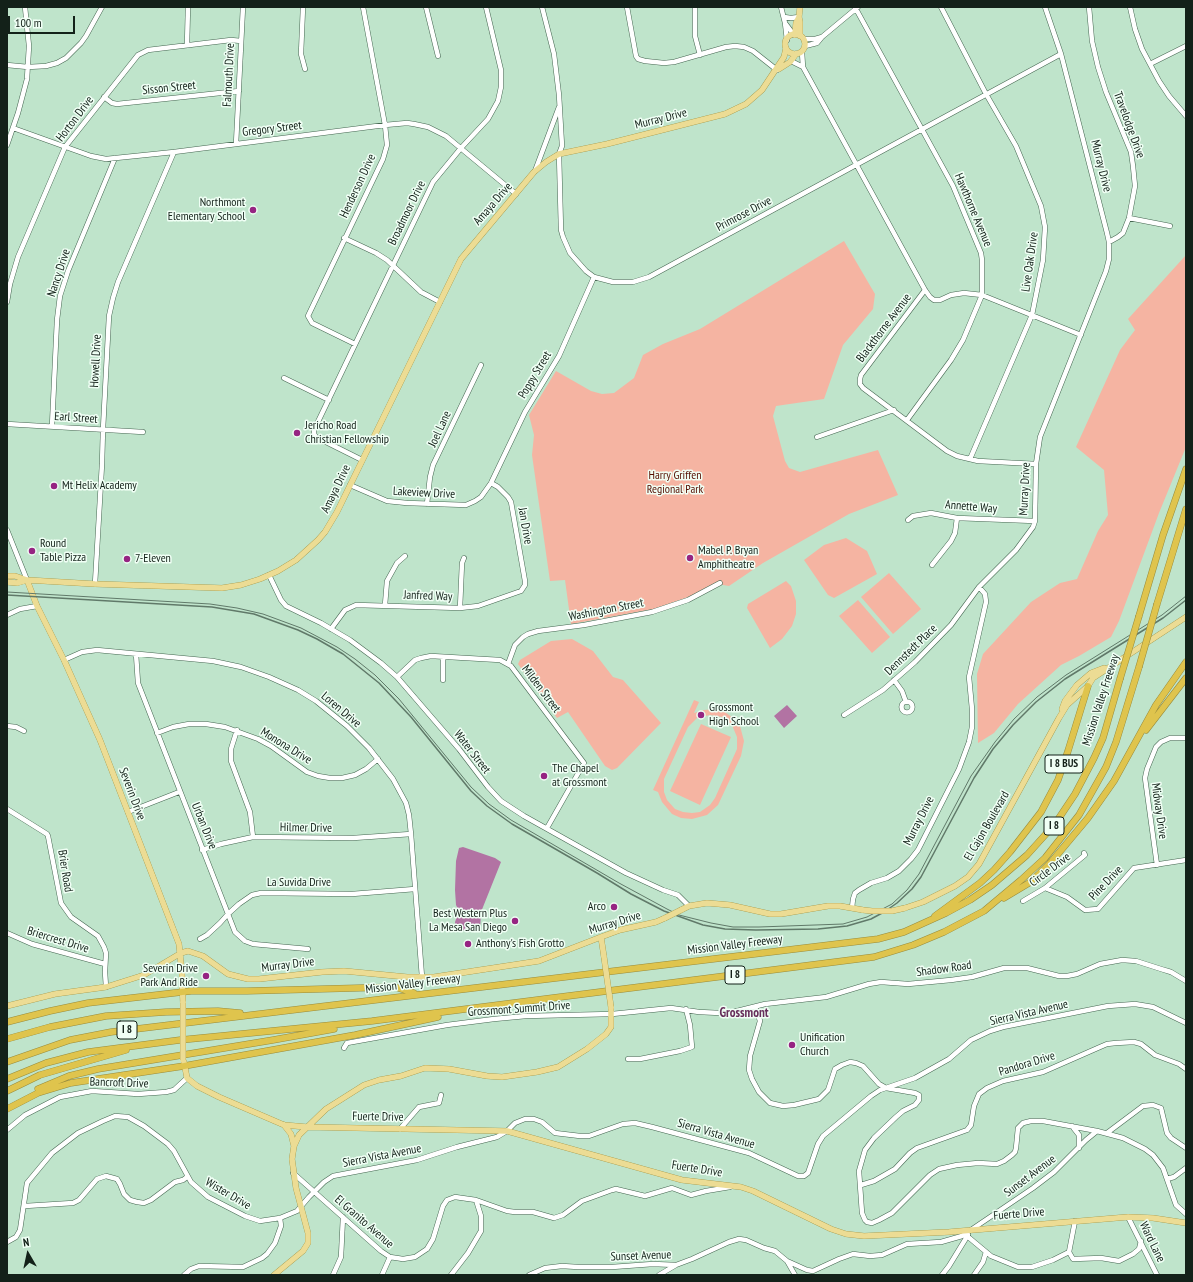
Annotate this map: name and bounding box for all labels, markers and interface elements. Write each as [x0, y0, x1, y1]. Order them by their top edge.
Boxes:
scale bar [10, 8, 77, 34]
text: 100 m [15, 15, 42, 30]
street label: Falmouth Drive [220, 43, 238, 107]
street label: Sisson Street [142, 78, 196, 98]
street label: Travelodge Drive [1110, 90, 1148, 160]
street label: Horton Drive [53, 93, 97, 145]
street label: Murray Drive [634, 106, 688, 132]
street label: Gregory Street [242, 118, 302, 140]
street label: Murray Drive [1088, 139, 1114, 193]
street label: Henderson Drive [337, 152, 379, 220]
street label: Hawthorne Avenue [951, 171, 995, 249]
street label: Broadmoor Drive [385, 178, 429, 248]
street label: Amaya Drive [471, 180, 515, 228]
street label: Primrose Drive [714, 193, 774, 235]
place label: Northmont Elementary School [168, 196, 245, 224]
marker: Northmont Elementary School [248, 205, 258, 215]
street label: Live Oak Drive [1019, 231, 1041, 293]
street label: Nancy Drive [44, 247, 74, 299]
street label: Blackthorne Avenue [853, 291, 915, 365]
street label: Howell Drive [87, 334, 105, 388]
street label: Poppy Street [515, 349, 555, 401]
street label: Earl Street [54, 409, 98, 427]
street label: Joel Lane [425, 409, 455, 449]
place label: Jericho Road Christian Fellowship [305, 419, 389, 447]
marker: Jericho Road Christian Fellowship [292, 428, 302, 438]
street label: Amaya Drive [318, 462, 354, 516]
street label: Murray Drive [1016, 462, 1034, 516]
park label: Harry Griffen Regional Park [647, 469, 703, 497]
place label: Mt Helix Academy [62, 479, 137, 493]
marker: Mt Helix Academy [49, 481, 59, 491]
street label: Lakeview Drive [392, 484, 456, 502]
street label: Annette Way [944, 498, 998, 516]
street label: Jan Drive [515, 506, 535, 546]
place label: Round Table Pizza [40, 537, 86, 565]
place label: Mabel P. Bryan Amphitheatre [698, 544, 758, 572]
marker: Round Table Pizza [27, 546, 37, 556]
place label: 7-Eleven [135, 552, 171, 566]
marker: Mabel P. Bryan Amphitheatre [685, 553, 695, 563]
marker: 7-Eleven [122, 554, 132, 564]
street label: Janfred Way [403, 588, 453, 604]
street label: Washington Street [567, 596, 645, 624]
street label: Dennstedt Place [882, 622, 940, 678]
street label: Mission Valley Freeway [1079, 652, 1123, 748]
street label: Milden Street [518, 662, 564, 716]
street label: Loren Drive [318, 689, 364, 731]
place label: Grossmont High School [709, 701, 759, 729]
marker: Grossmont High School [696, 710, 706, 720]
street label: Monona Drive [258, 725, 314, 767]
street label: Water Street [451, 727, 493, 777]
road number: I 8 BUS [1045, 755, 1083, 773]
place label: The Chapel at Grossmont [552, 762, 607, 790]
street label: Severin Drive [115, 766, 149, 822]
marker: The Chapel at Grossmont [539, 771, 549, 781]
street label: Midway Drive [1148, 782, 1170, 840]
street label: El Cajon Boulevard [961, 789, 1013, 863]
street label: Murray Drive [901, 794, 937, 848]
street label: Urban Drive [188, 801, 220, 851]
road number: I 8 [1044, 817, 1064, 835]
street label: Hilmer Drive [280, 820, 332, 836]
street label: Brier Road [55, 849, 75, 893]
street label: Circle Drive [1027, 850, 1073, 890]
street label: Pine Drive [1086, 863, 1126, 903]
street label: La Suvida Drive [267, 876, 331, 890]
place label: Arco [588, 900, 606, 914]
marker: Arco [609, 902, 619, 912]
place label: Best Western Plus La Mesa San Diego [429, 907, 507, 935]
street label: Murray Drive [588, 908, 642, 938]
marker: Best Western Plus La Mesa San Diego [510, 916, 520, 926]
street label: Briercrest Drive [25, 924, 91, 956]
street label: Mission Valley Freeway [687, 932, 783, 958]
place label: Anthony's Fish Grotto [476, 937, 564, 951]
marker: Anthony's Fish Grotto [463, 939, 473, 949]
street label: Murray Drive [261, 955, 315, 975]
street label: Shadow Road [915, 958, 973, 980]
place label: Severin Drive Park And Ride [140, 962, 198, 990]
road number: I 8 [725, 966, 745, 984]
marker: Severin Drive Park And Ride [201, 971, 211, 981]
street label: Mission Valley Freeway [365, 971, 461, 997]
street label: Sierra Vista Avenue [988, 997, 1070, 1029]
street label: Grossmont Summit Drive [467, 998, 571, 1020]
district label: Grossmont [719, 1005, 769, 1021]
road number: I 8 [117, 1021, 137, 1039]
place label: Unification Church [800, 1031, 845, 1059]
marker: Unification Church [787, 1040, 797, 1050]
street label: Pandora Drive [997, 1049, 1057, 1079]
street label: Bancroft Drive [89, 1075, 149, 1091]
street label: Fuerte Drive [352, 1109, 404, 1125]
street label: Sierra Vista Avenue [676, 1116, 756, 1152]
street label: Sierra Vista Avenue [341, 1141, 423, 1171]
street label: Sunset Avenue [1001, 1152, 1059, 1200]
street label: Fuerte Drive [671, 1158, 723, 1180]
street label: Wister Drive [203, 1175, 253, 1213]
street label: El Granito Avenue [331, 1192, 397, 1252]
street label: Fuerte Drive [993, 1205, 1045, 1223]
street label: Ward Lane [1136, 1219, 1168, 1265]
north arrow [8, 1234, 48, 1274]
text: N [22, 1235, 30, 1250]
street label: Sunset Avenue [610, 1248, 672, 1264]

